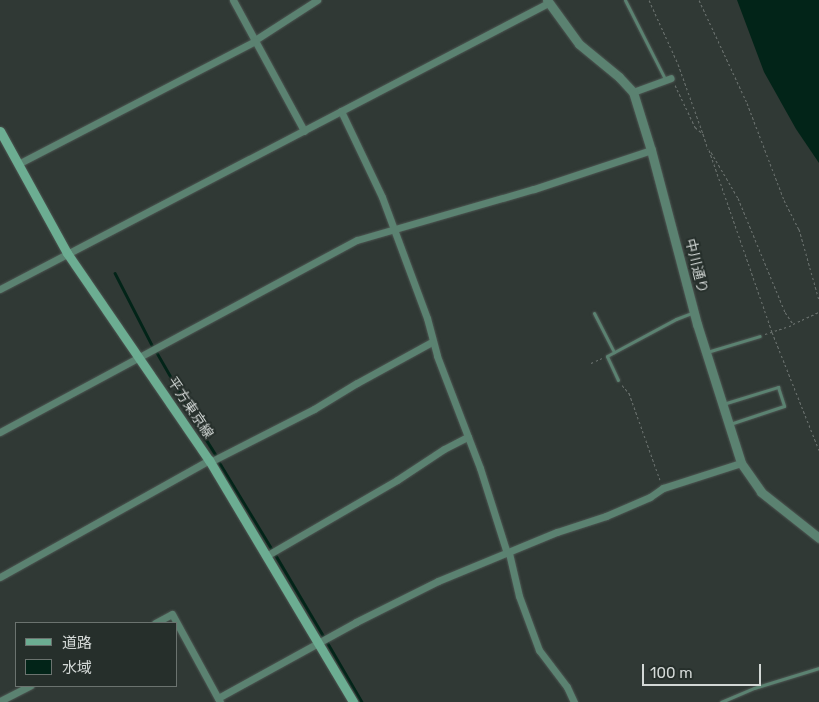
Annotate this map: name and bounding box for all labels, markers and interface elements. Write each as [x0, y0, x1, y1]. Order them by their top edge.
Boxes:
street label: 中川通り [681, 237, 711, 295]
street label: 平方東京線 [163, 374, 217, 442]
legend [15, 622, 178, 687]
text: 道路 [62, 634, 92, 652]
scale bar [644, 654, 763, 686]
text: 水域 [62, 659, 92, 677]
text: 100 m [650, 664, 692, 682]

